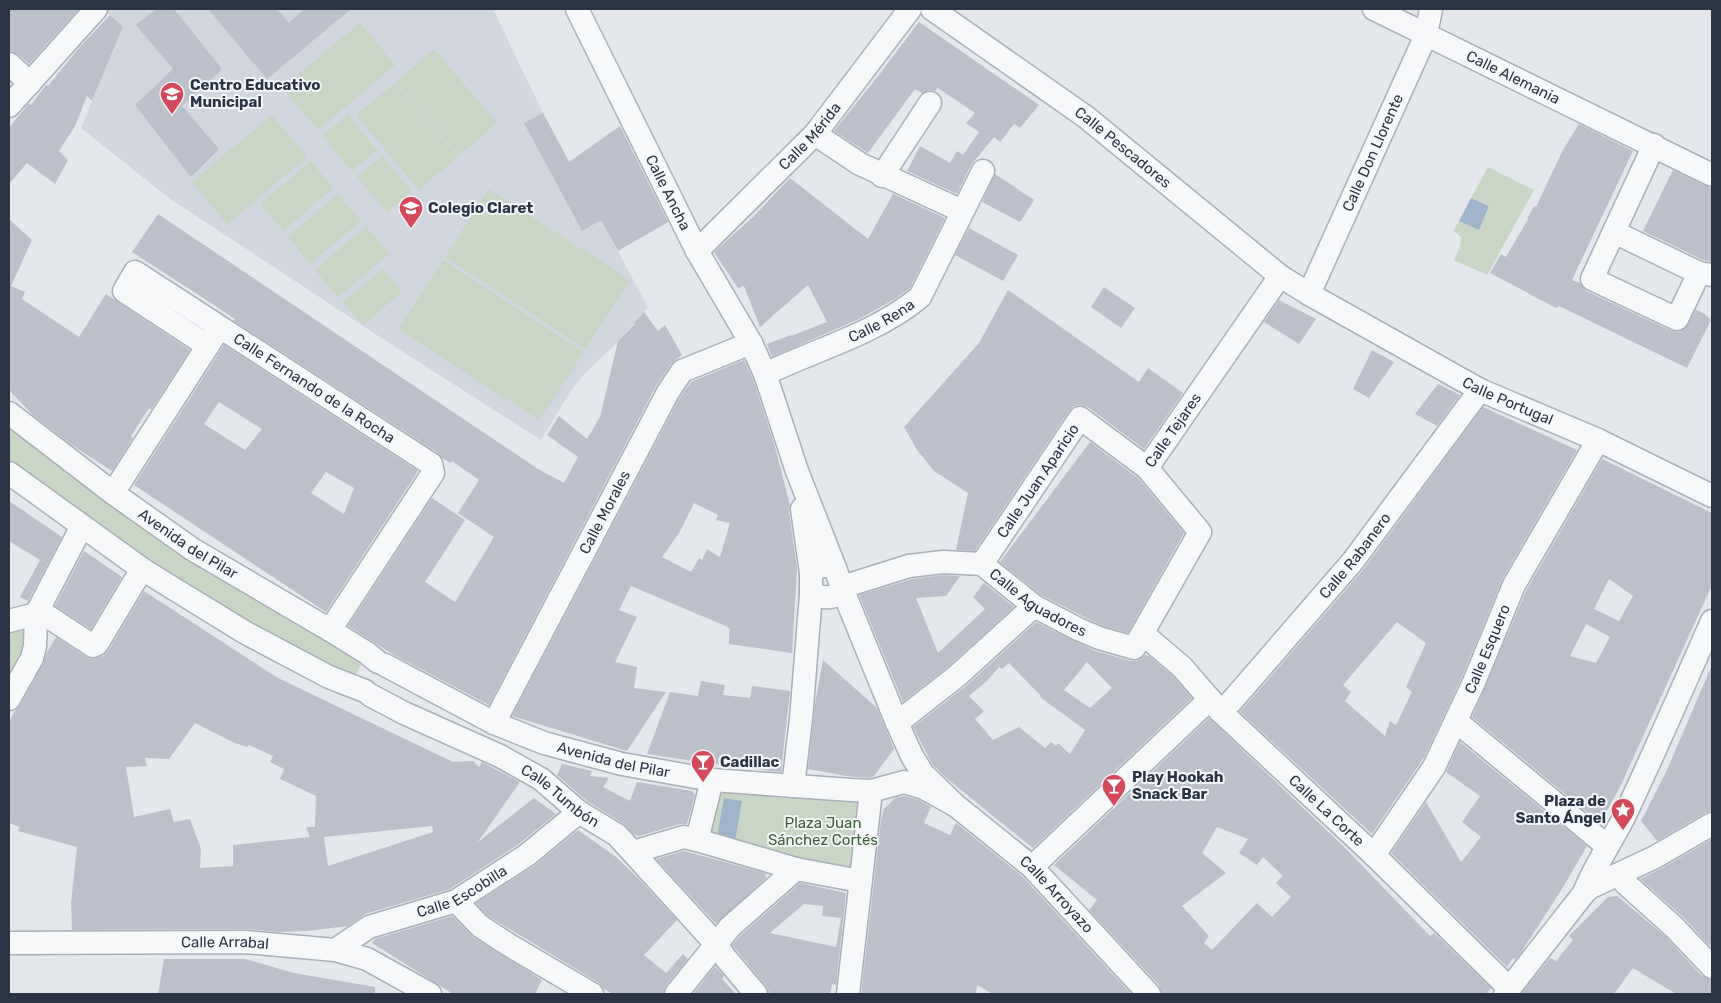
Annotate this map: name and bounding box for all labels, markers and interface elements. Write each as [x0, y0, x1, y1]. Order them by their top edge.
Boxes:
street label: Calle Alemania [1463, 47, 1563, 108]
place label: Centro Educativo Municipal [190, 76, 320, 111]
school or university icon: Centro Educativo Municipal [159, 81, 185, 115]
street label: Calle Don Llorente [1338, 91, 1407, 215]
street label: Calle Mérida [775, 99, 845, 174]
street label: Calle Pescadores [1071, 103, 1175, 192]
street label: Calle Ancha [642, 152, 694, 233]
school or university icon: Colegio Claret [398, 195, 424, 229]
place label: Colegio Claret [428, 199, 533, 217]
street label: Calle Rena [845, 295, 918, 346]
street label: Calle Fernando de la Rocha [230, 329, 398, 447]
street label: Calle Portugal [1459, 373, 1556, 429]
street label: Calle Tejares [1141, 389, 1205, 471]
street label: Calle Juan Aparicio [993, 420, 1083, 542]
street label: Calle Morales [575, 467, 634, 557]
street label: Avenida del Pilar [135, 505, 241, 583]
street label: Calle Rabanero [1315, 509, 1395, 602]
street label: Calle Aguadores [986, 565, 1090, 641]
street label: Calle Esquero [1461, 602, 1514, 697]
street label: Avenida del Pilar [555, 738, 672, 781]
bar icon: Cadillac [690, 749, 716, 783]
place label: Cadillac [720, 753, 780, 771]
street label: Calle Tumbón [518, 761, 602, 831]
place label: Play Hookah Snack Bar [1132, 768, 1224, 803]
street label: Calle La Corte [1285, 771, 1368, 850]
bar icon: Play Hookah Snack Bar [1101, 773, 1127, 807]
place label: Plaza de Santo Ángel [1516, 792, 1606, 827]
place icon: Plaza de Santo Ángel [1610, 797, 1636, 831]
park label: Plaza Juan Sánchez Cortés [768, 814, 878, 849]
street label: Calle Arroyazo [1016, 852, 1097, 937]
street label: Calle Escobilla [415, 861, 510, 921]
street label: Calle Arrabal [181, 933, 270, 953]

